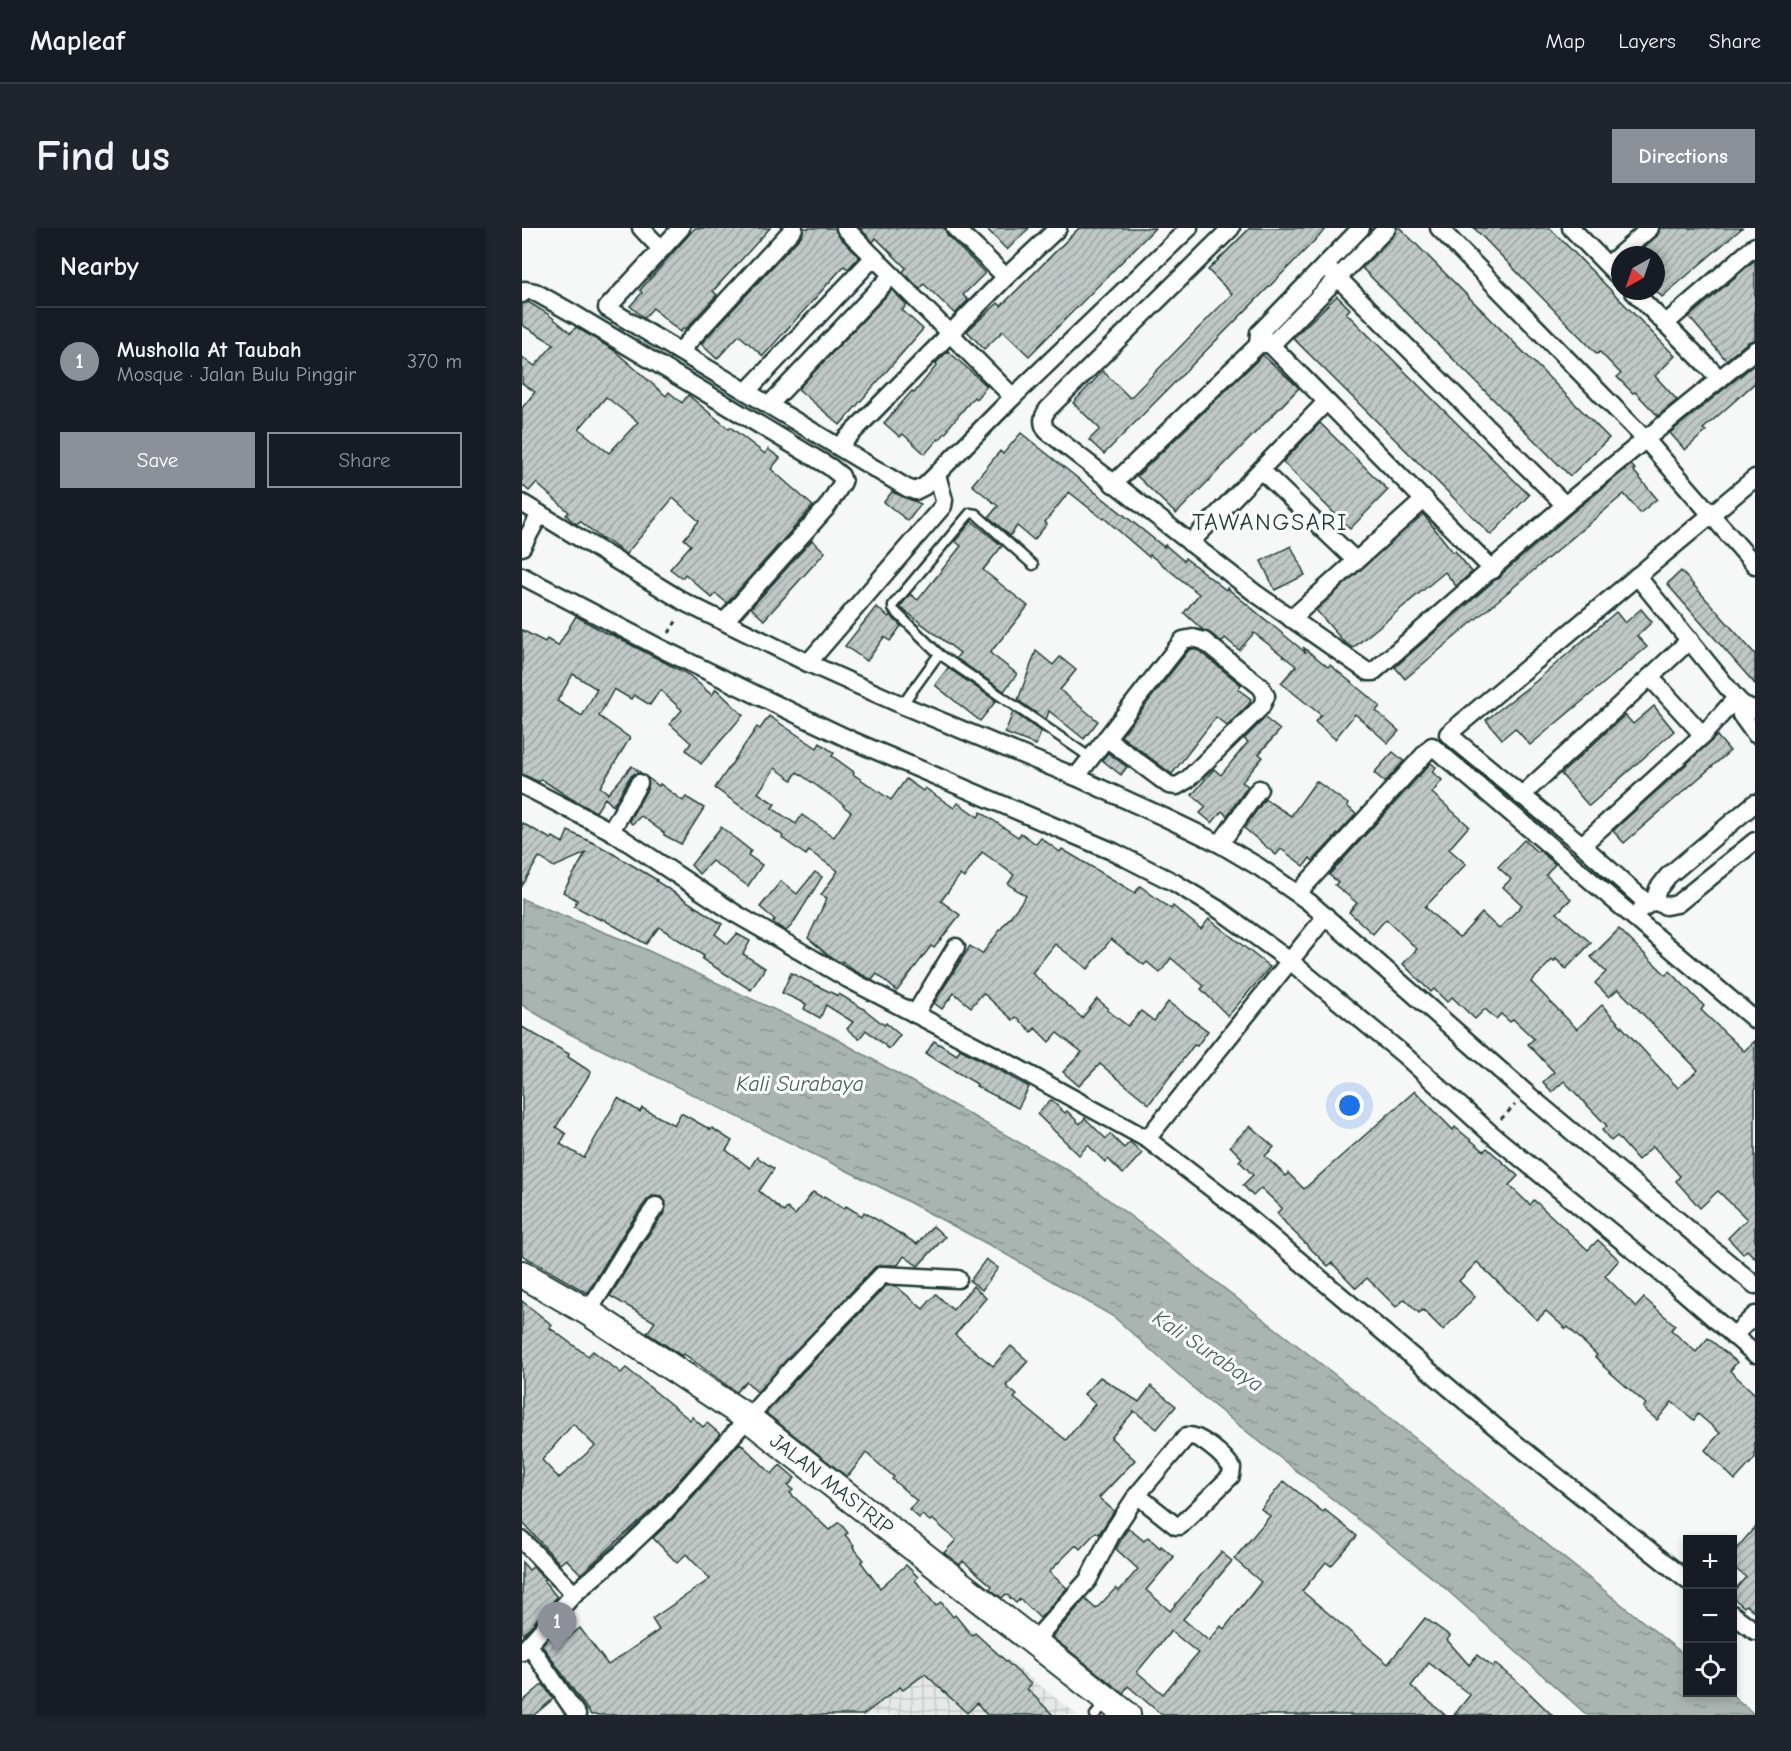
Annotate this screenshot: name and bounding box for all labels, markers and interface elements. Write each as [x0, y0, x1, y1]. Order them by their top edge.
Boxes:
text: Mapleaf [30, 25, 125, 57]
text: Map [1546, 29, 1585, 53]
text: Layers [1618, 29, 1676, 53]
text: Share [1709, 29, 1761, 53]
button: Directions [1612, 129, 1755, 183]
text: Find us [36, 132, 170, 181]
north arrow [1611, 246, 1665, 300]
text: Nearby [60, 252, 139, 282]
text: Musholla At Taubah [117, 337, 302, 363]
text: 1 [76, 350, 83, 373]
text: 370 m [407, 350, 462, 373]
text: Mosque · Jalan Bulu Pinggir [117, 363, 356, 386]
button: Save [60, 432, 255, 488]
button: Share [267, 432, 462, 488]
district label: TAWANGSARI [1192, 508, 1348, 536]
water label: Kali Surabaya [736, 1071, 864, 1097]
your location [1335, 1091, 1364, 1120]
water label: Kali Surabaya [1148, 1304, 1268, 1398]
street label: JALAN MASTRIP [765, 1428, 899, 1540]
map controls [1683, 1535, 1737, 1697]
button: + [1683, 1535, 1737, 1589]
button: − [1683, 1589, 1737, 1643]
pin: 1 [537, 1602, 576, 1652]
button: locate [1683, 1643, 1737, 1697]

